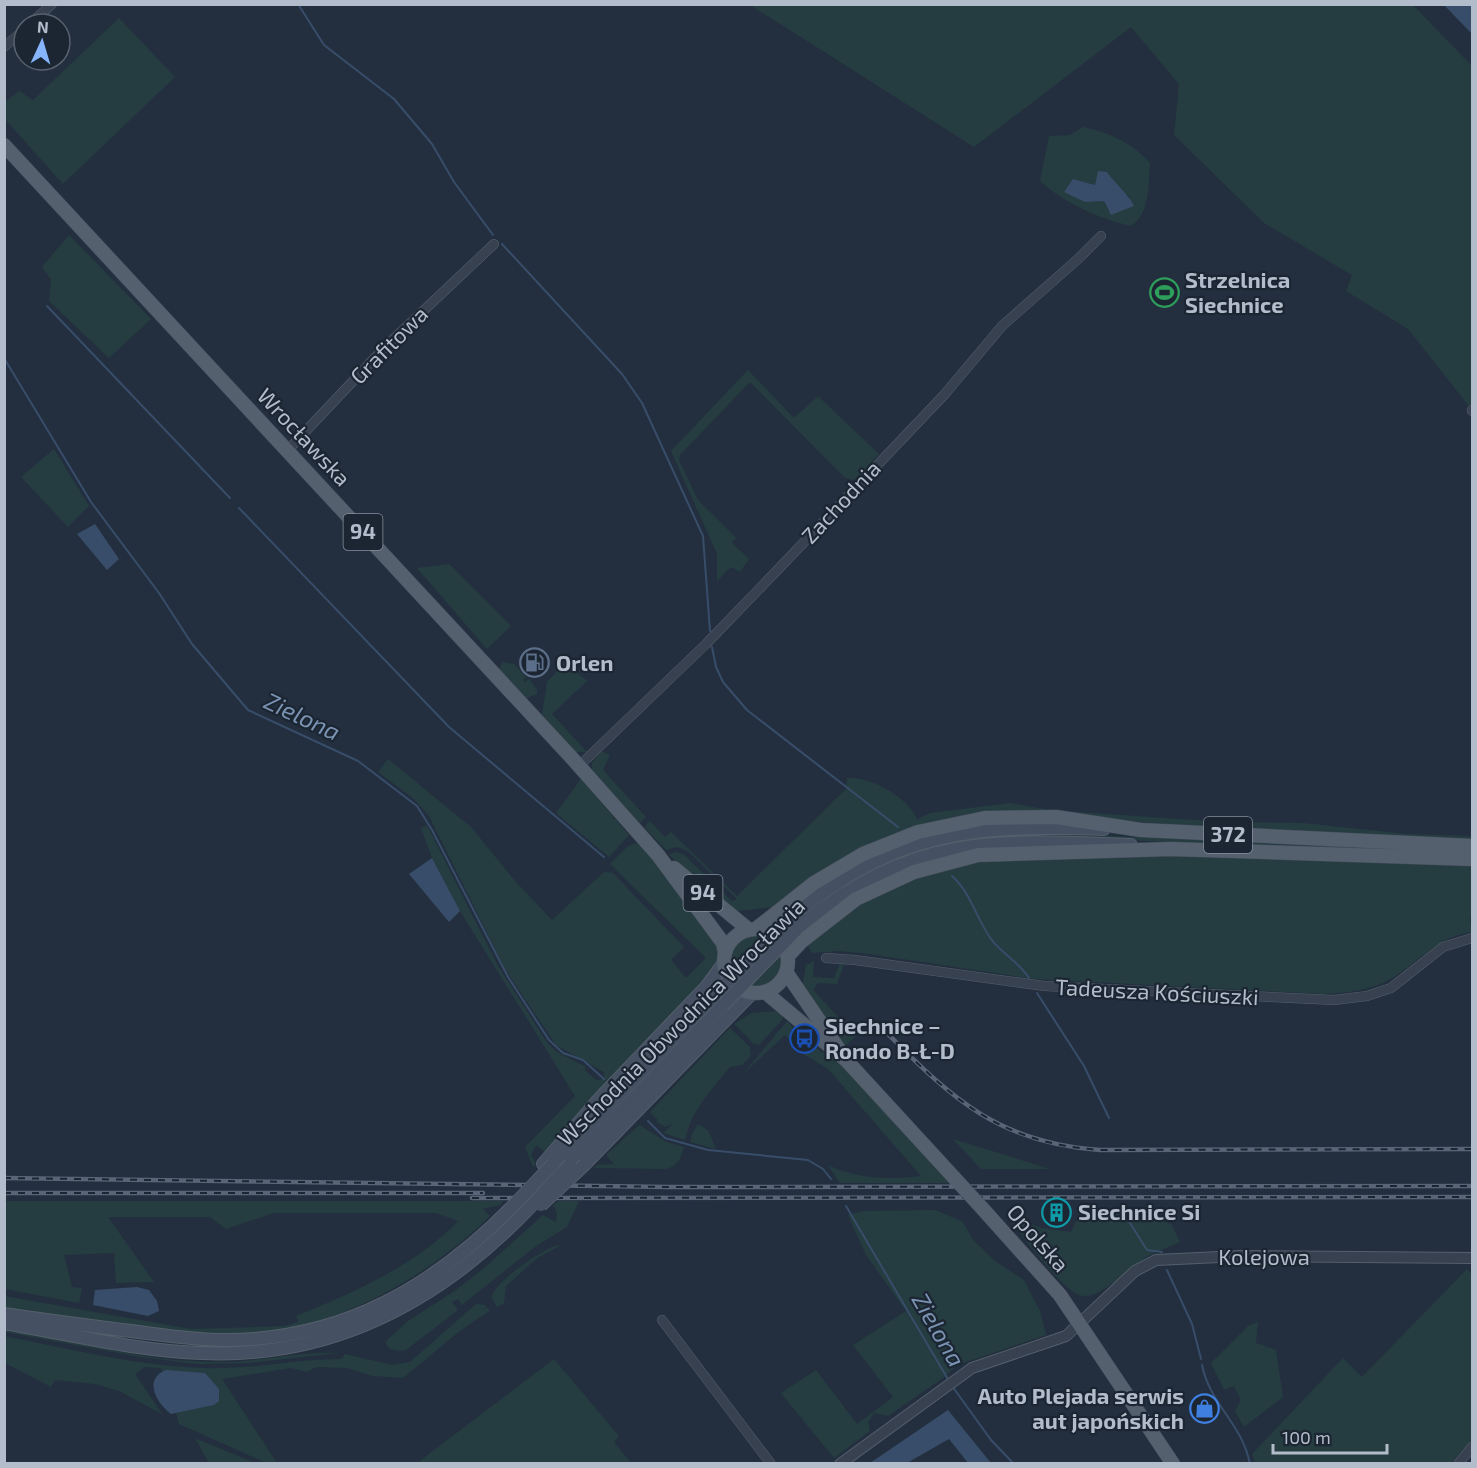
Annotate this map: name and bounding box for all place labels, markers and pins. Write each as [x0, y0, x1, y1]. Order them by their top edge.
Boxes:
place label: Strzelnica Siechnice [1185, 266, 1290, 317]
sports icon: Strzelnica Siechnice [1148, 277, 1180, 309]
fuel station icon: Orlen [519, 647, 551, 679]
place label: Orlen [556, 649, 613, 675]
place label: Siechnice – Rondo B-Ł-D [825, 1012, 955, 1063]
bus stop icon: Siechnice – Rondo B-Ł-D [788, 1023, 820, 1055]
building icon: Siechnice Si [1041, 1196, 1073, 1228]
place label: Siechnice Si [1078, 1198, 1200, 1224]
place label: Auto Plejada serwis aut japońskich [978, 1382, 1184, 1433]
shop icon: Auto Plejada serwis aut japońskich [1189, 1393, 1221, 1425]

